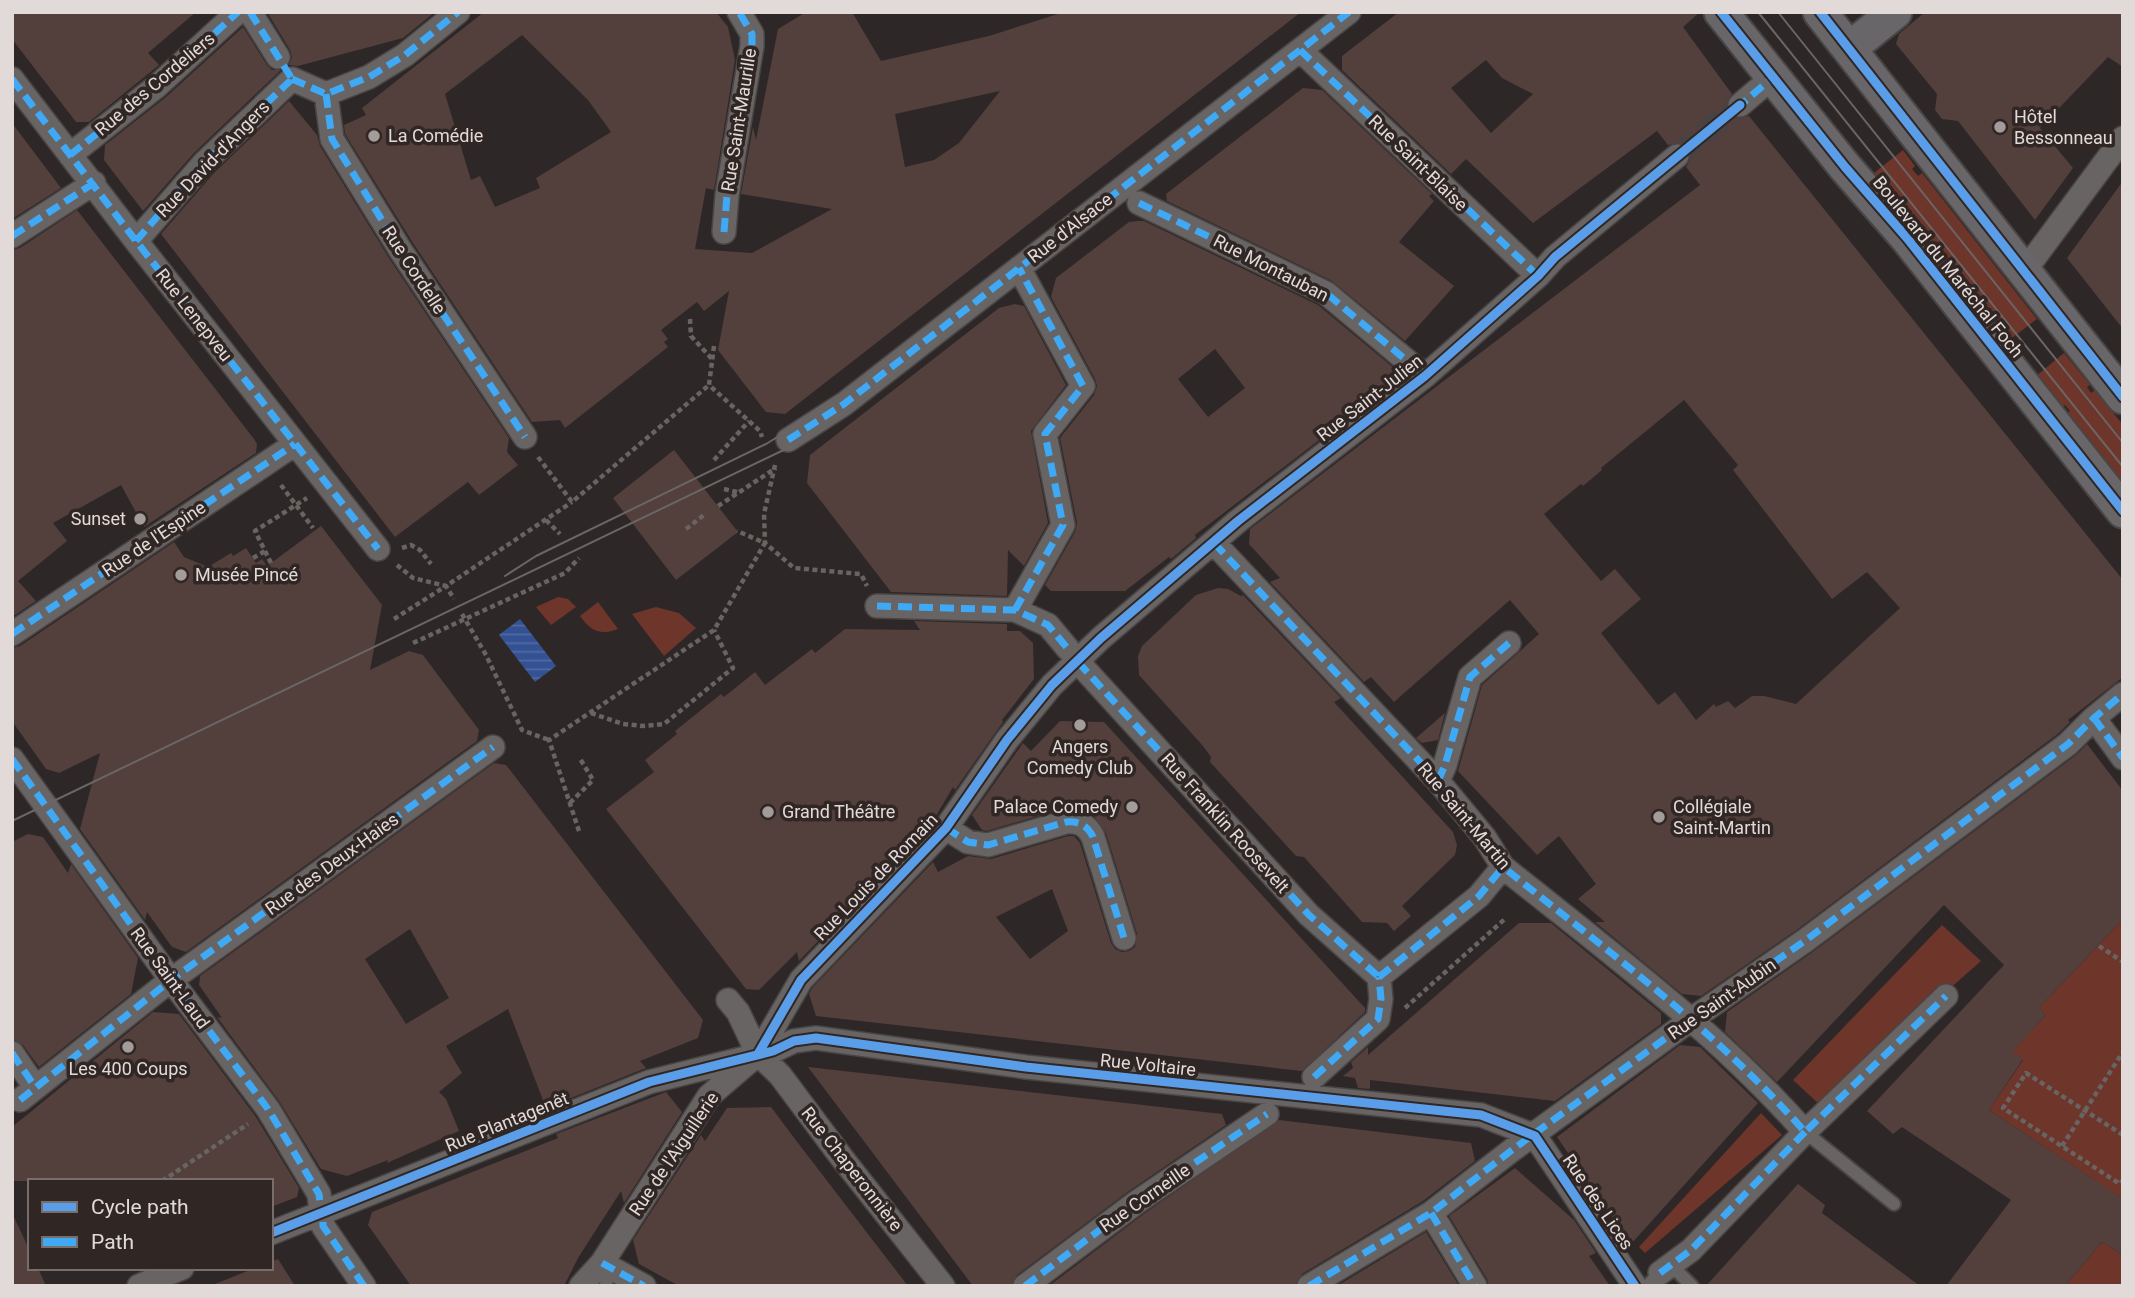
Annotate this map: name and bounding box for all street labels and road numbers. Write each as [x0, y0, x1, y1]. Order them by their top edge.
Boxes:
street label: Rue des Cordeliers [91, 27, 219, 140]
street label: Rue Saint-Maurille [717, 47, 760, 193]
street label: Rue David-d'Angers [152, 96, 274, 221]
street label: Rue Saint-Blaise [1365, 110, 1472, 215]
street label: Boulevard du Maréchal Foch [1869, 172, 2028, 361]
street label: Rue d'Alsace [1023, 188, 1116, 267]
street label: Rue Cordelle [378, 222, 451, 318]
street label: Rue Montauban [1210, 230, 1332, 306]
street label: Rue Lenepveu [152, 264, 237, 365]
street label: Rue Saint-Julien [1312, 350, 1427, 446]
street label: Rue de l'Espine [98, 496, 209, 581]
street label: Rue Franklin Roosevelt [1157, 748, 1294, 897]
street label: Rue Saint-Martin [1414, 758, 1515, 873]
street label: Rue des Deux-Haies [261, 808, 402, 919]
street label: Rue Louis de Romain [810, 809, 942, 945]
street label: Rue Saint-Laud [127, 923, 214, 1033]
street label: Rue Saint-Aubin [1664, 954, 1780, 1044]
street label: Rue Voltaire [1099, 1049, 1197, 1080]
street label: Rue Plantagenêt [442, 1087, 572, 1156]
street label: Rue de l'Aiguillerie [624, 1088, 723, 1219]
street label: Rue Chaperonnière [797, 1103, 907, 1235]
street label: Rue des Lices [1559, 1150, 1638, 1254]
street label: Rue Corneille [1096, 1159, 1194, 1236]

